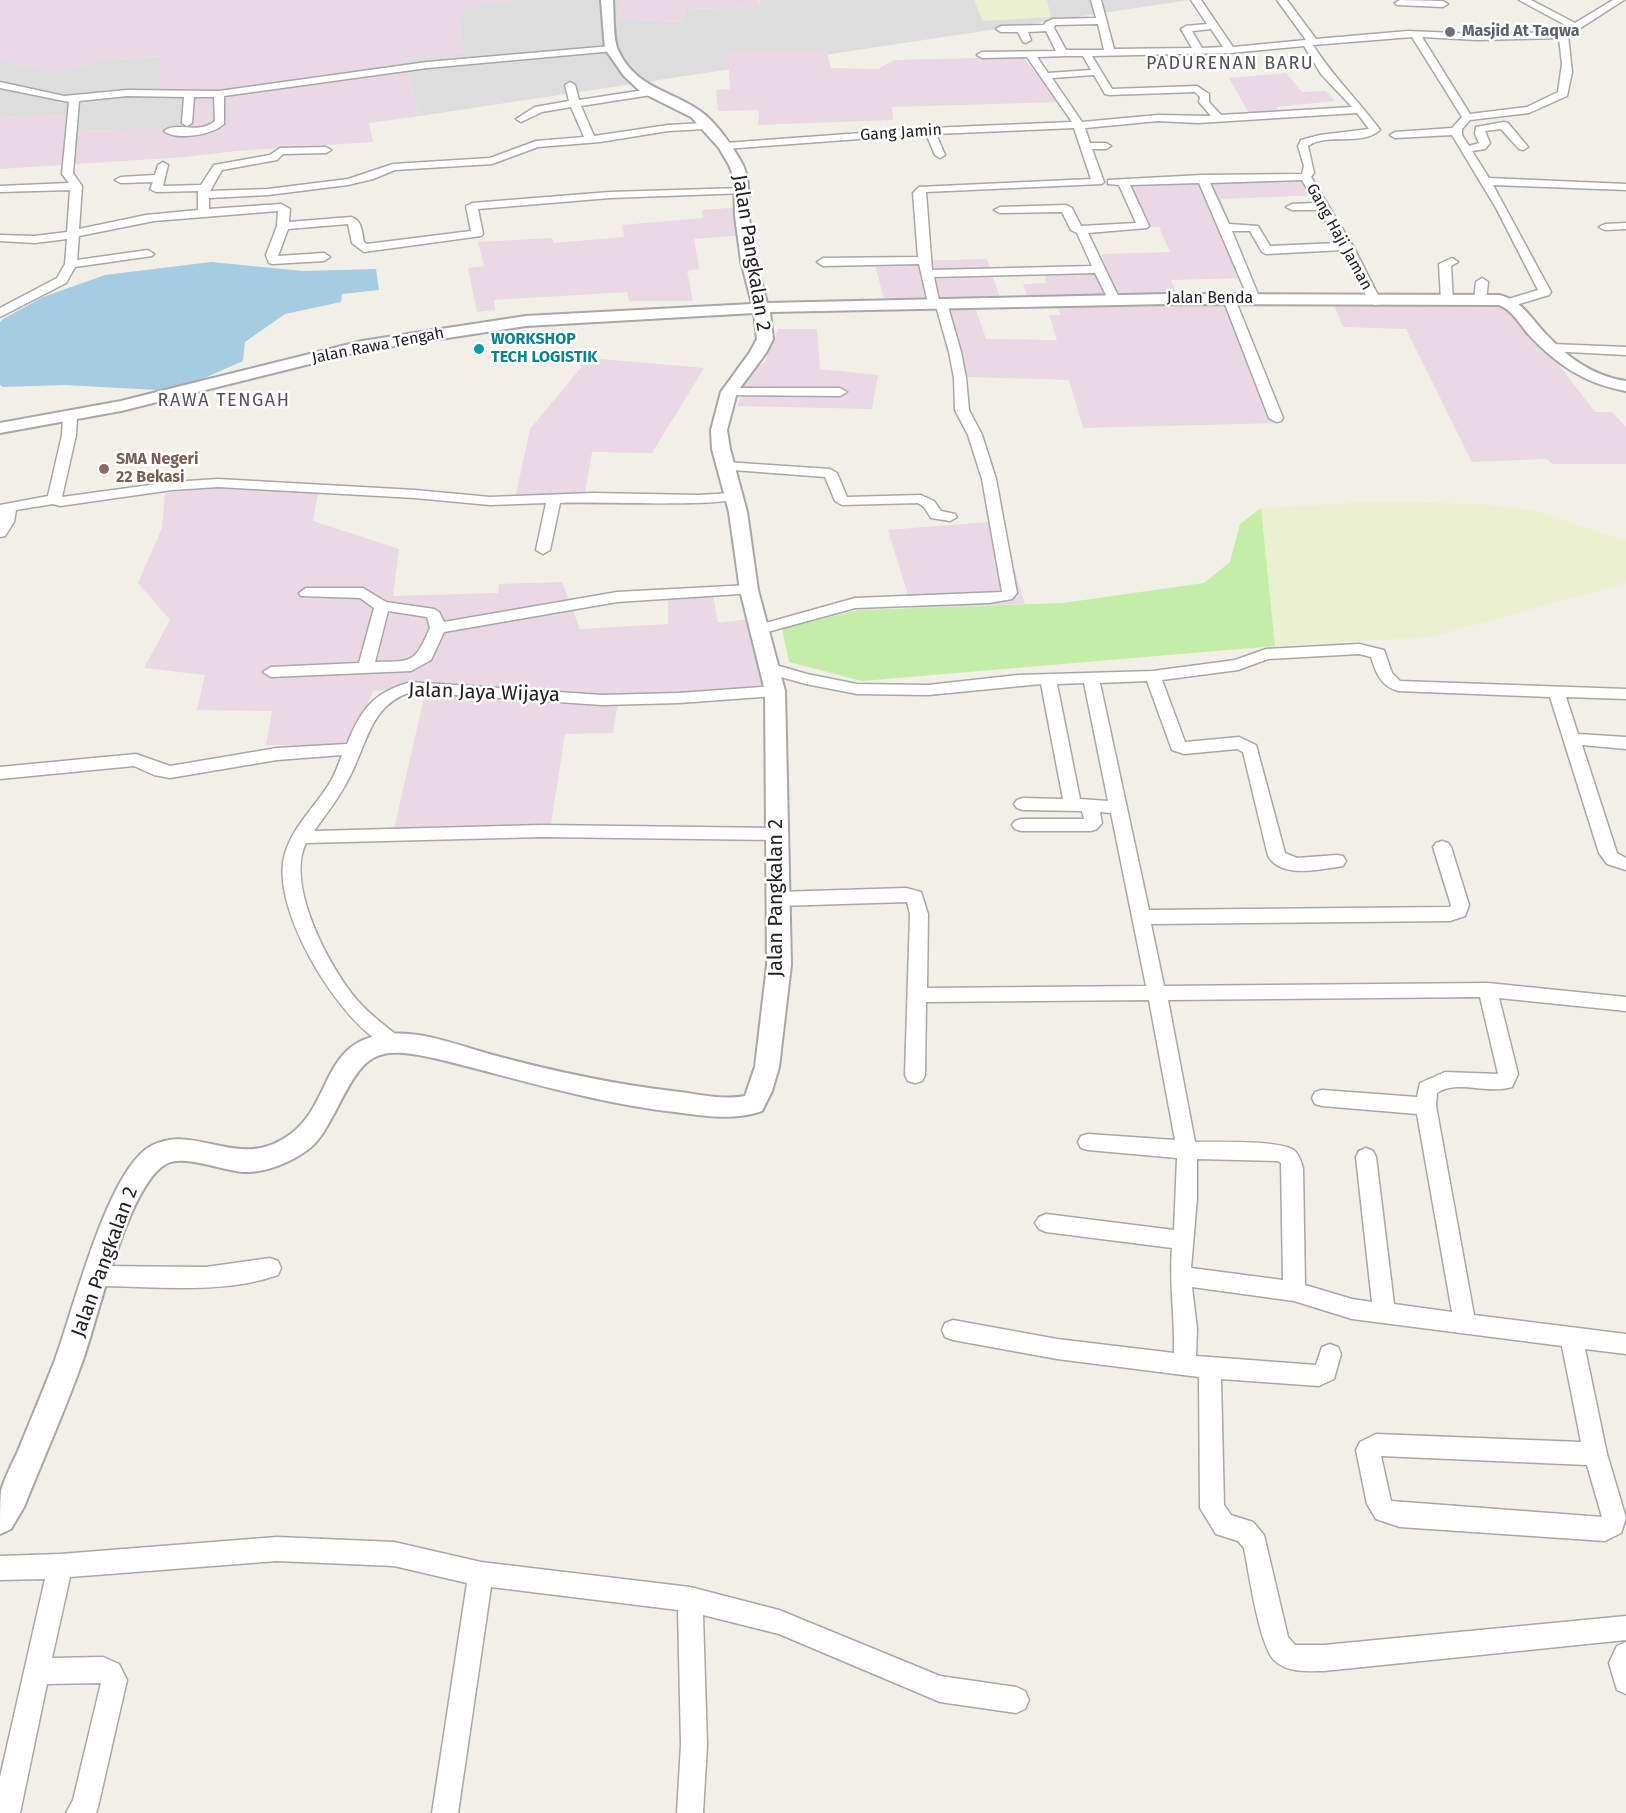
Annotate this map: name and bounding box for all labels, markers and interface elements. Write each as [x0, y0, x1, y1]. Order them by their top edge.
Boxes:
place label: Masjid At Taqwa [1462, 22, 1579, 42]
marker: Masjid At Taqwa [1443, 25, 1457, 39]
district label: PADURENAN BARU [1146, 53, 1314, 75]
street label: Gang Jamin [859, 121, 943, 145]
street label: Jalan Pangkalan 2 [727, 173, 775, 333]
street label: Gang Haji Jaman [1302, 180, 1376, 294]
street label: Jalan Benda [1167, 289, 1253, 309]
street label: Jalan Rawa Tengah [310, 324, 446, 368]
place label: WORKSHOP TECH LOGISTIK [491, 330, 597, 368]
marker: WORKSHOP TECH LOGISTIK [472, 342, 486, 356]
district label: RAWA TENGAH [158, 390, 290, 412]
place label: SMA Negeri 22 Bekasi [116, 450, 198, 488]
marker: SMA Negeri 22 Bekasi [97, 462, 111, 476]
street label: Jalan Jaya Wijaya [408, 678, 560, 708]
street label: Jalan Pangkalan 2 [764, 819, 788, 977]
street label: Jalan Pangkalan 2 [67, 1184, 143, 1340]

